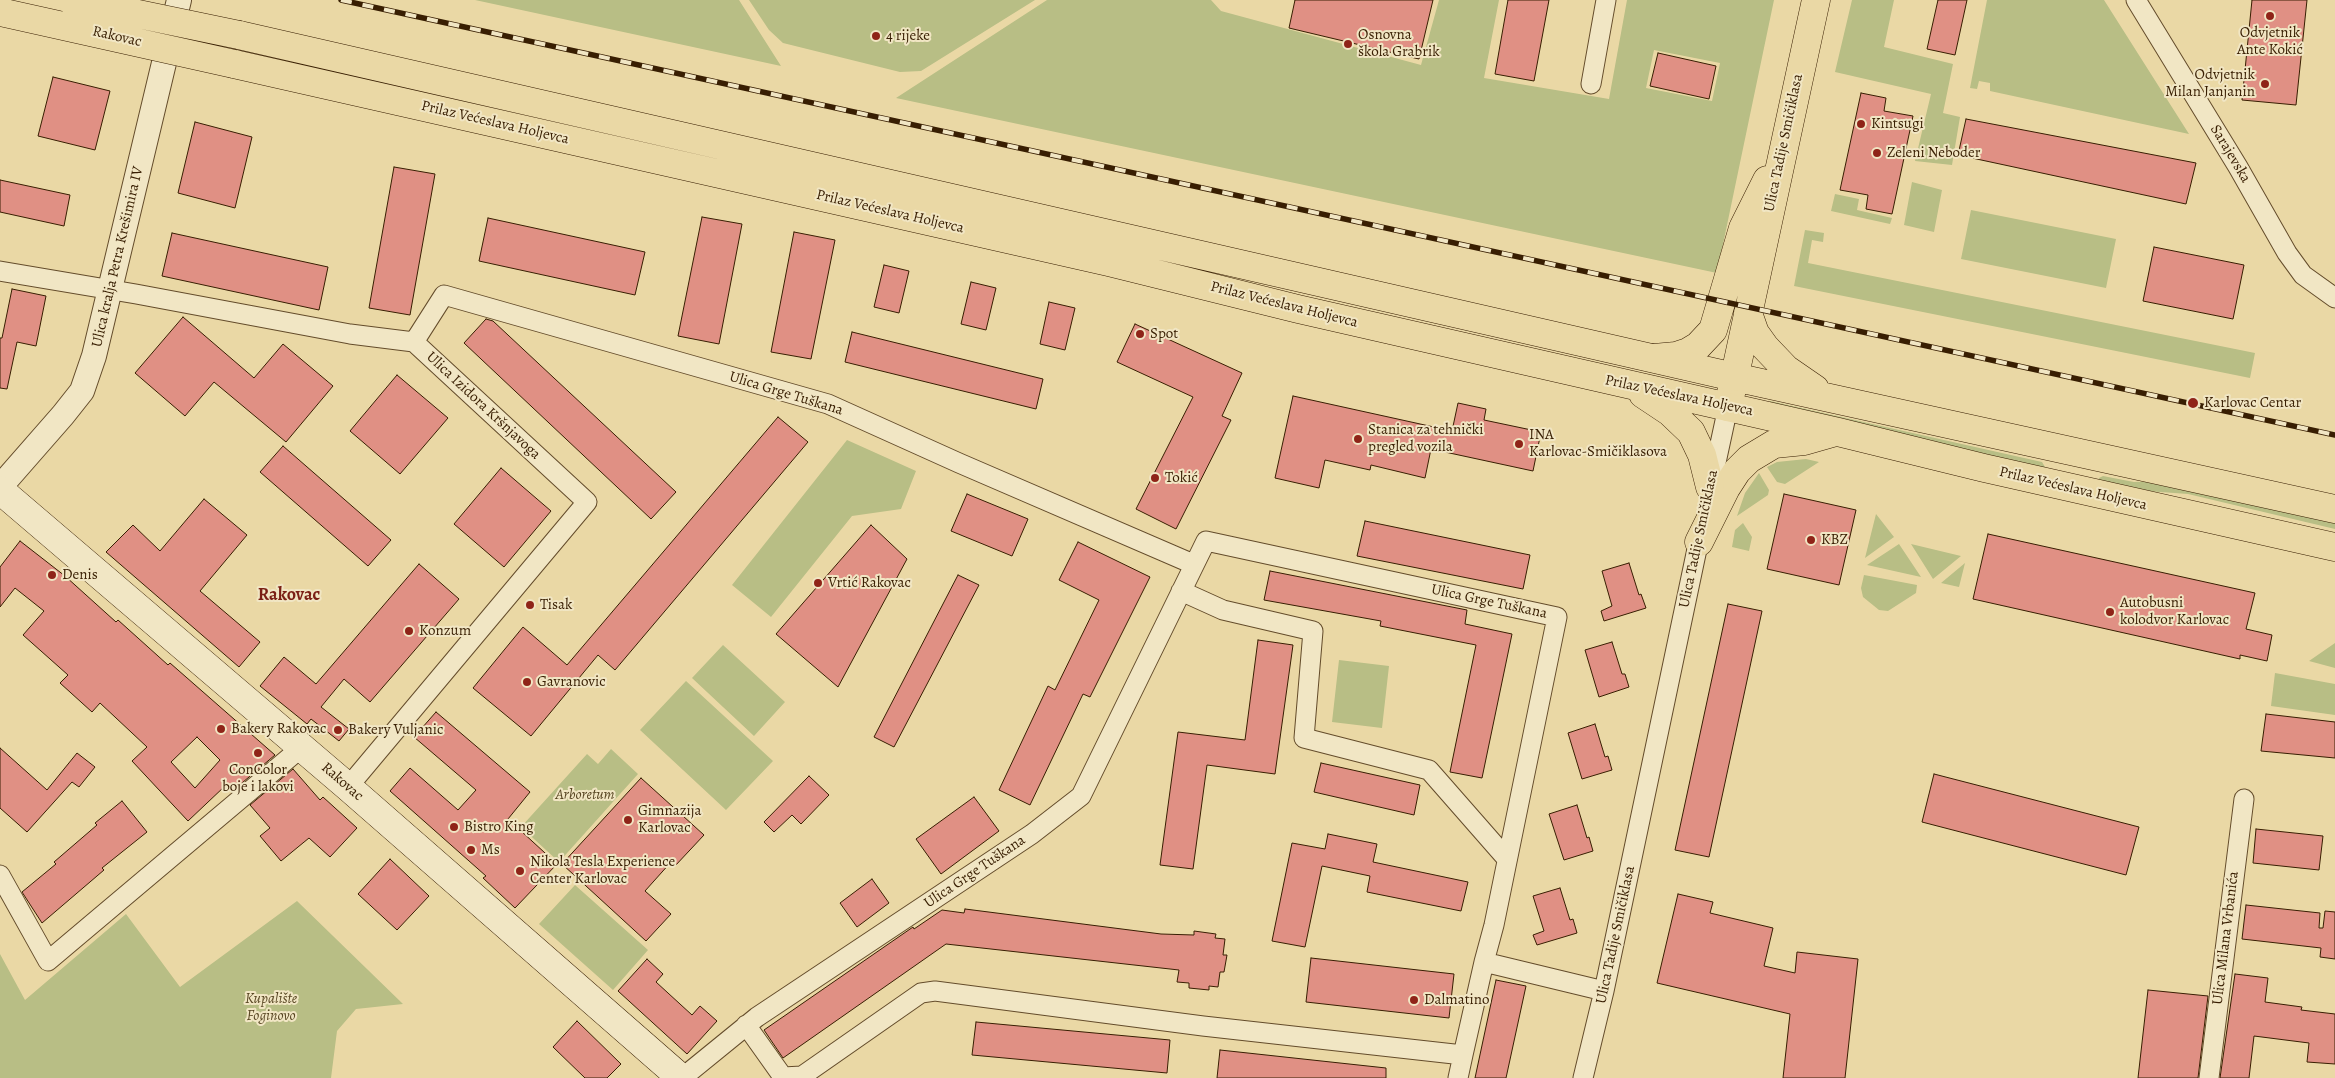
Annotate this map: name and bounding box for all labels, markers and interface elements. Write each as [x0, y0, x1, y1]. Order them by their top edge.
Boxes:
marker: Odvjetnik Ante Kokić [2264, 10, 2276, 22]
street label: Rakovac [91, 23, 143, 51]
place label: Odvjetnik Ante Kokić [2237, 24, 2303, 59]
place label: Osnovna škola Grabrik [1358, 26, 1440, 61]
place label: 4 rijeke [886, 27, 930, 45]
marker: 4 rijeke [870, 30, 882, 42]
marker: Osnovna škola Grabrik [1342, 38, 1354, 50]
place label: Odvjetnik Milan Janjanin [2165, 66, 2255, 101]
street label: Ulica Tadije Smičiklasa [1761, 72, 1807, 214]
marker: Odvjetnik Milan Janjanin [2259, 78, 2271, 90]
street label: Prilaz Većeslava Holjevca [419, 97, 571, 149]
place label: Kintsugi [1871, 115, 1924, 133]
marker: Kintsugi [1855, 118, 1867, 130]
street label: Sarajevska [2206, 122, 2254, 186]
place label: Zeleni Neboder [1887, 144, 1981, 162]
marker: Zeleni Neboder [1871, 147, 1883, 159]
street label: Ulica kralja Petra Krešimira IV [88, 165, 148, 349]
street label: Prilaz Većeslava Holjevca [814, 186, 966, 238]
street label: Prilaz Većeslava Holjevca [1208, 278, 1360, 332]
place label: Spot [1150, 325, 1178, 343]
marker: Spot [1134, 328, 1146, 340]
street label: Ulica Izidora Kršnjavoga [422, 348, 544, 464]
street label: Ulica Grge Tuškana [727, 368, 845, 420]
street label: Prilaz Većeslava Holjevca [1603, 371, 1755, 421]
place label: Karlovac Centar [2204, 394, 2301, 412]
marker: Karlovac Centar [2186, 396, 2200, 410]
place label: Stanica za tehnički pregled vozila [1368, 421, 1484, 456]
place label: INA Karlovac-Smičiklasova [1529, 426, 1667, 461]
marker: Stanica za tehnički pregled vozila [1352, 433, 1364, 445]
marker: INA Karlovac-Smičiklasova [1513, 438, 1525, 450]
street label: Prilaz Većeslava Holjevca [1997, 463, 2149, 515]
street label: Ulica Tadije Smičiklasa [1676, 468, 1722, 610]
place label: Tokić [1165, 469, 1198, 487]
marker: Tokić [1149, 472, 1161, 484]
place label: KBZ [1821, 531, 1848, 549]
marker: KBZ [1805, 534, 1817, 546]
place label: Denis [62, 566, 98, 584]
marker: Denis [46, 569, 58, 581]
place label: Vrtić Rakovac [828, 574, 911, 592]
marker: Vrtić Rakovac [812, 577, 824, 589]
street label: Ulica Grge Tuškana [1429, 581, 1549, 623]
district label: Rakovac [258, 585, 320, 607]
place label: Autobusni kolodvor Karlovac [2120, 594, 2229, 629]
place label: Tisak [540, 596, 572, 614]
marker: Tisak [524, 599, 536, 611]
marker: Autobusni kolodvor Karlovac [2104, 606, 2116, 618]
place label: Konzum [419, 622, 471, 640]
marker: Konzum [403, 625, 415, 637]
place label: Gavranovic [537, 673, 606, 691]
marker: Gavranovic [521, 676, 533, 688]
place label: Bakery Rakovac [231, 720, 326, 738]
place label: Bakery Vuljanic [348, 721, 443, 739]
marker: Bakery Rakovac [215, 723, 227, 735]
marker: Bakery Vuljanic [332, 724, 344, 736]
marker: ConColor boje i lakovi [252, 747, 264, 759]
street label: Rakovac [317, 759, 367, 805]
place label: ConColor boje i lakovi [222, 761, 294, 796]
park label: Arboretum [555, 786, 615, 804]
place label: Gimnazija Karlovac [638, 802, 701, 837]
marker: Gimnazija Karlovac [622, 814, 634, 826]
place label: Bistro King [464, 818, 533, 836]
marker: Bistro King [448, 821, 460, 833]
street label: Ulica Grge Tuškana [921, 831, 1029, 913]
place label: Ms [481, 841, 500, 859]
marker: Ms [465, 844, 477, 856]
place label: Nikola Tesla Experience Center Karlovac [530, 853, 675, 888]
street label: Ulica Tadije Smičiklasa [1593, 864, 1639, 1006]
marker: Nikola Tesla Experience Center Karlovac [514, 865, 526, 877]
street label: Ulica Milana Vrbanića [2209, 870, 2243, 1006]
park label: Kupalište Foginovo [245, 990, 297, 1025]
place label: Dalmatino [1424, 991, 1490, 1009]
marker: Dalmatino [1408, 994, 1420, 1006]

